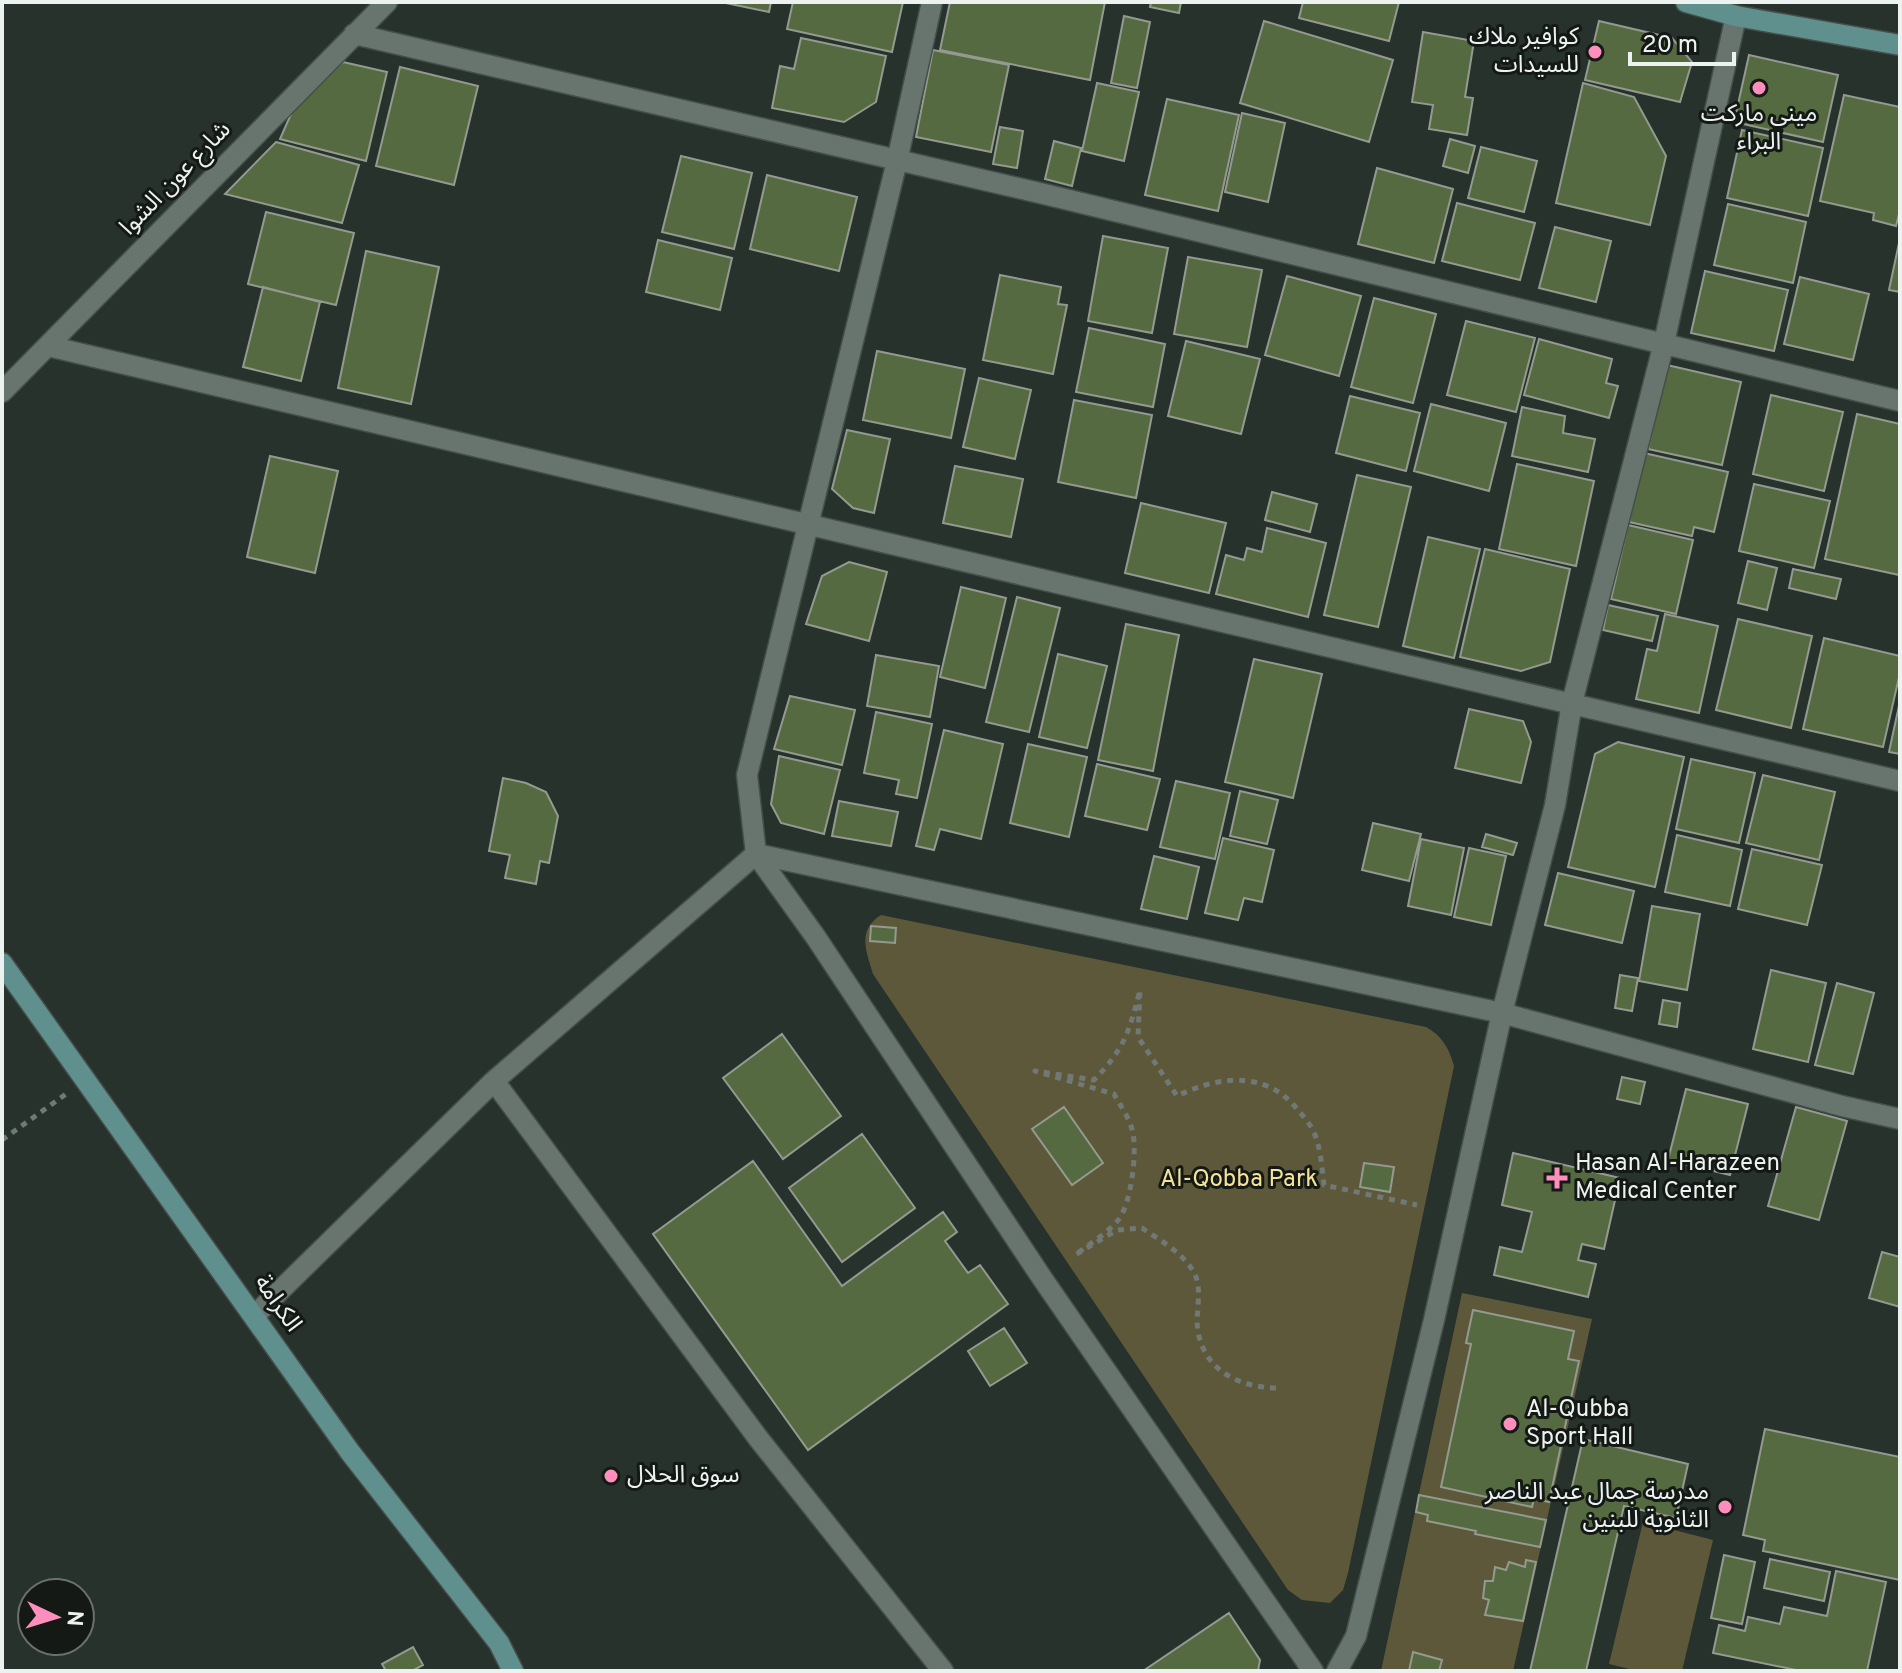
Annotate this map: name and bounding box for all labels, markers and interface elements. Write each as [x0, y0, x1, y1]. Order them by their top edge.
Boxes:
scale bar [1630, 16, 1734, 66]
place label: كوافير ملاك للسيدات [1469, 23, 1580, 81]
text: 20 m [1642, 31, 1698, 61]
marker: كوافير ملاك للسيدات [1586, 43, 1604, 61]
marker: ميني ماركت البراء [1750, 79, 1768, 97]
place label: ميني ماركت البراء [1701, 100, 1817, 158]
street label: شارع عون الشوا [114, 116, 238, 242]
place label: Hasan Al-Harazeen Medical Center [1575, 1149, 1780, 1207]
park label: Al-Qobba Park [1160, 1165, 1318, 1195]
marker: Hasan Al-Harazeen Medical Center [1546, 1167, 1568, 1189]
street label: الكرامة [247, 1270, 307, 1338]
place label: Al-Qubba Sport Hall [1526, 1395, 1633, 1453]
marker: Al-Qubba Sport Hall [1501, 1415, 1519, 1433]
place label: سوق الحلال [627, 1461, 740, 1491]
marker: سوق الحلال [602, 1467, 620, 1485]
place label: مدرسة جمال عبد الناصر الثانوية للبنين [1484, 1478, 1709, 1536]
marker: مدرسة جمال عبد الناصر الثانوية للبنين [1716, 1498, 1734, 1516]
north arrow [16, 1577, 96, 1657]
text: N [59, 1609, 87, 1627]

